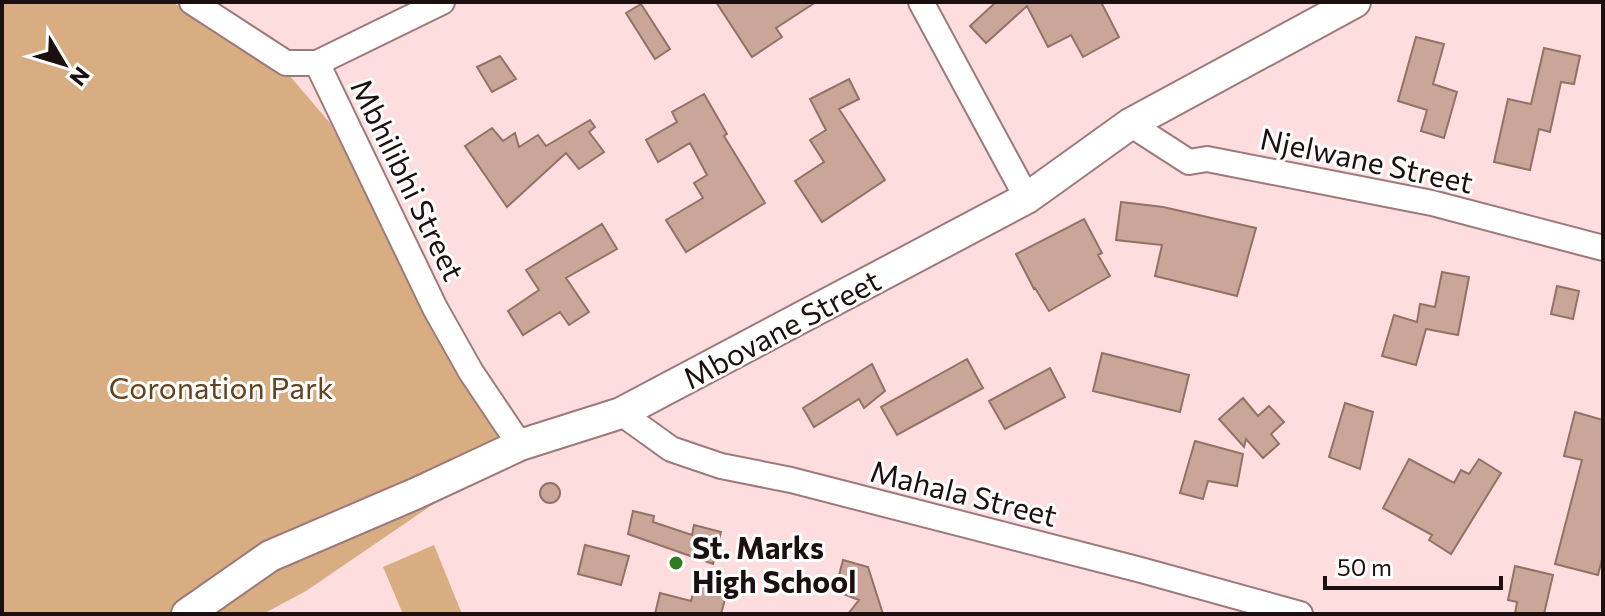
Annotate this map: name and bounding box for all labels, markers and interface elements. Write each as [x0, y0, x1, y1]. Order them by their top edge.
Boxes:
north arrow [24, 24, 104, 104]
text: N [64, 62, 96, 91]
street label: Mbhilibhi Street [344, 72, 474, 286]
street label: Njelwane Street [1257, 118, 1477, 200]
street label: Mbovane Street [676, 260, 886, 396]
park label: Coronation Park [109, 368, 333, 405]
street label: Mahala Street [867, 451, 1061, 533]
place label: St. Marks High School [692, 528, 856, 599]
scale bar [1325, 540, 1501, 590]
text: 50 m [1337, 552, 1392, 581]
marker: St. Marks High School [667, 554, 685, 572]

